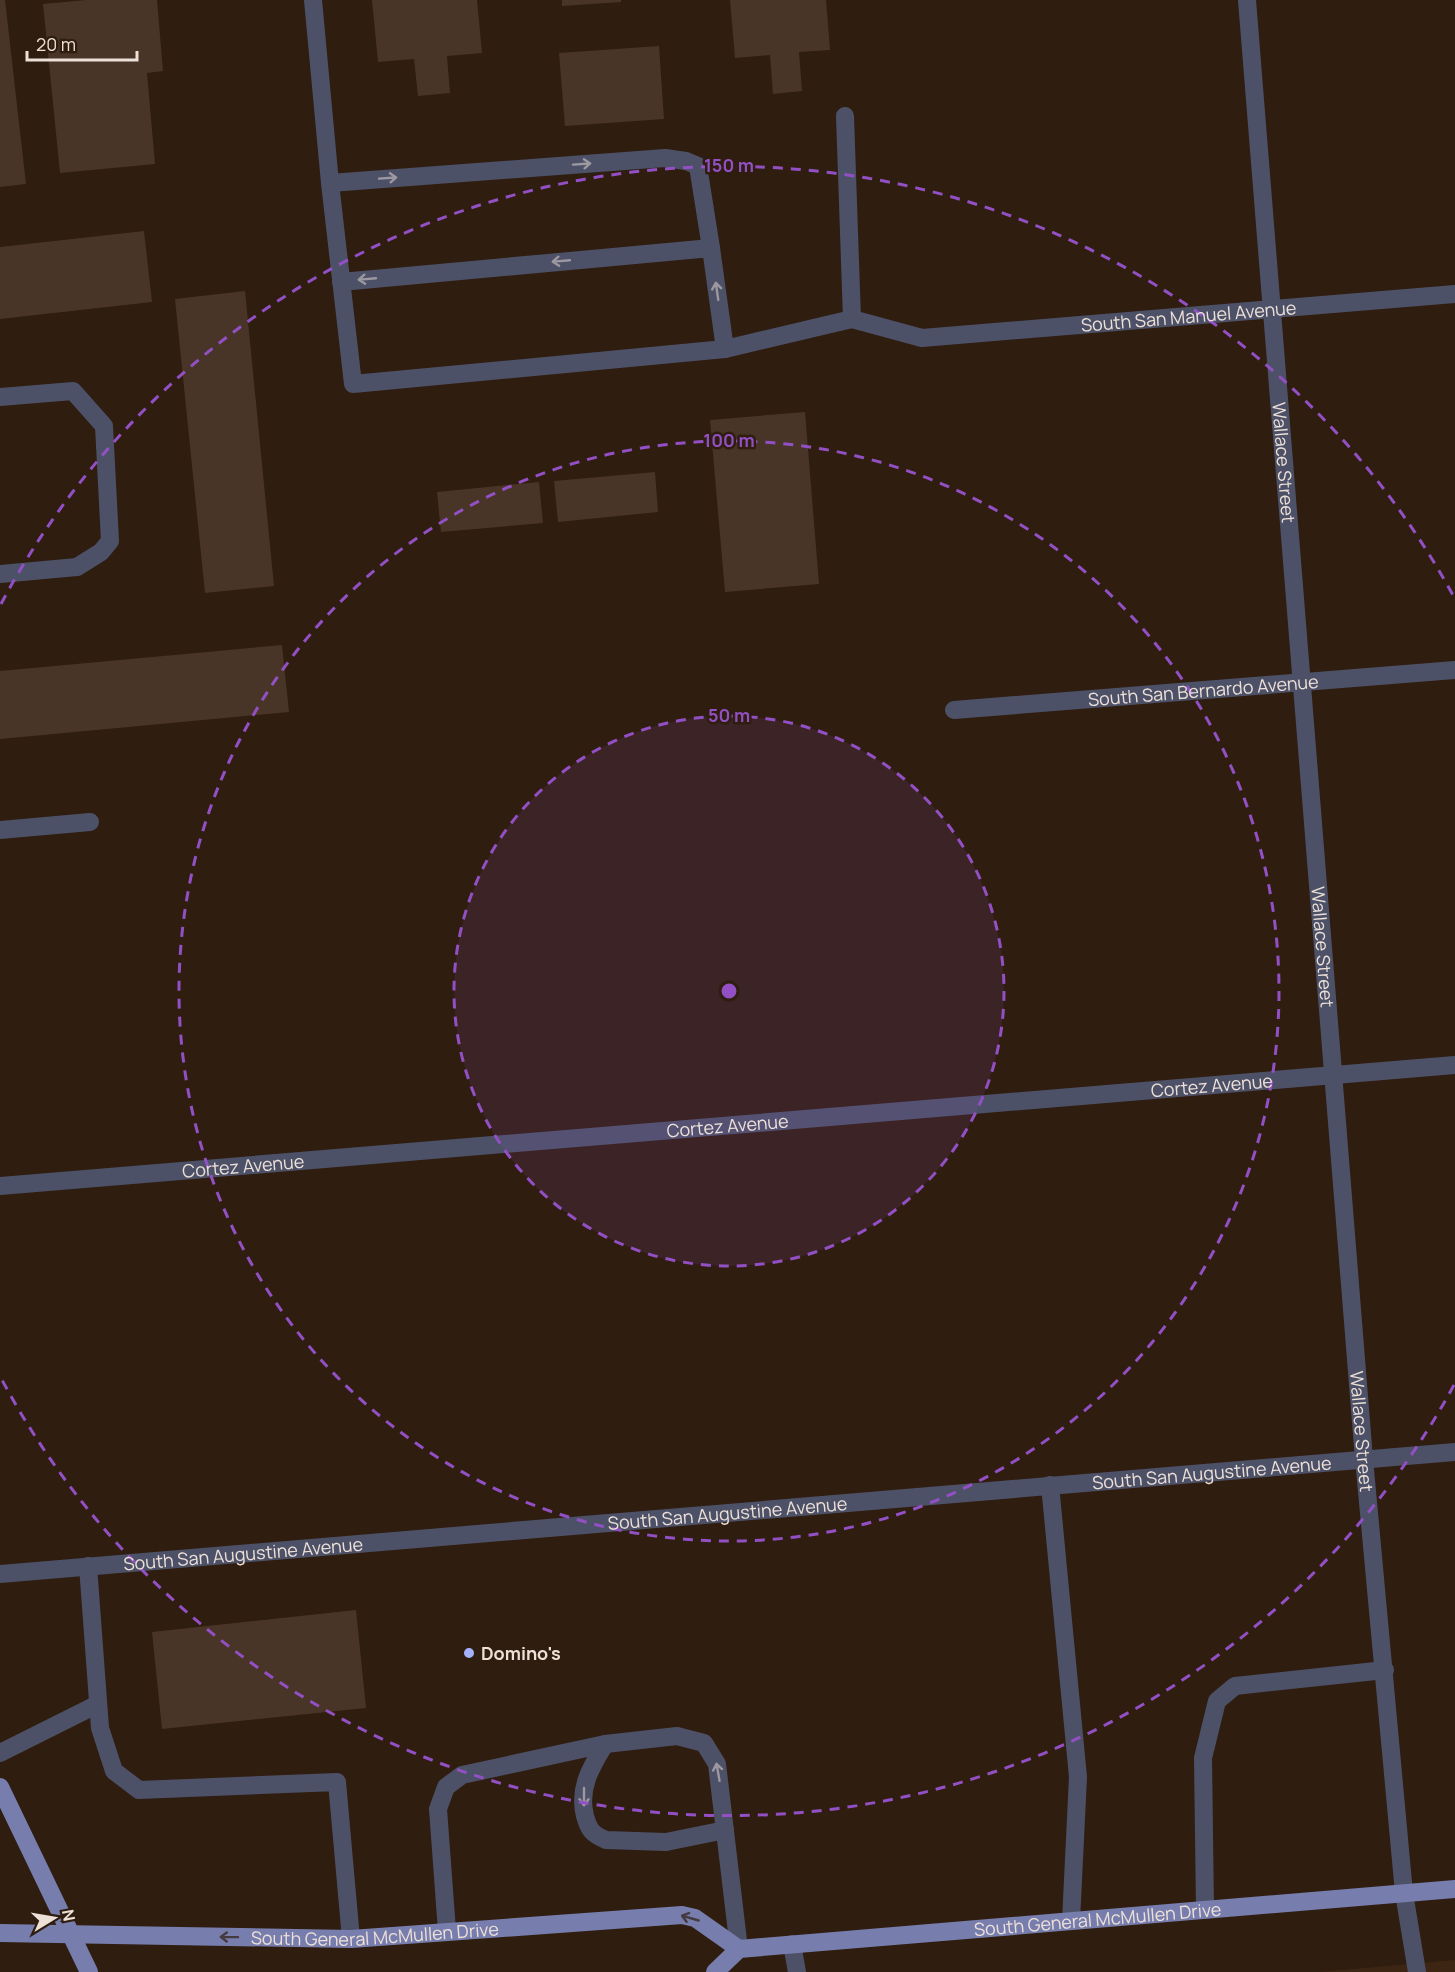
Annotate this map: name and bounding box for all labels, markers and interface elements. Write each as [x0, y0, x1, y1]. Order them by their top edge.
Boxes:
scale bar [27, 24, 136, 62]
text: 20 m [36, 32, 76, 56]
text: 150 m [704, 153, 754, 177]
one-way arrow [572, 158, 592, 169]
one-way arrow [377, 172, 397, 183]
one-way arrow [551, 256, 571, 267]
one-way arrow [357, 274, 377, 285]
one-way arrow [712, 282, 723, 302]
street label: South San Manuel Avenue [1080, 295, 1297, 337]
street label: Wallace Street [1267, 401, 1301, 524]
text: 100 m [703, 428, 755, 452]
street label: South San Bernardo Avenue [1087, 669, 1319, 711]
text: 50 m [708, 703, 750, 727]
street label: Wallace Street [1306, 886, 1340, 1008]
centre of rings [719, 981, 739, 1001]
street label: Cortez Avenue [1150, 1068, 1274, 1102]
street label: Cortez Avenue [666, 1108, 789, 1143]
street label: Cortez Avenue [181, 1149, 305, 1183]
street label: Wallace Street [1345, 1370, 1379, 1493]
street label: South San Augustine Avenue [1091, 1450, 1332, 1494]
street label: South San Augustine Avenue [607, 1491, 848, 1535]
street label: South San Augustine Avenue [122, 1532, 364, 1576]
place label: Domino's [481, 1641, 561, 1665]
marker: Domino's [462, 1646, 476, 1660]
one-way arrow [712, 1763, 723, 1782]
one-way arrow [578, 1787, 590, 1807]
north arrow [24, 1888, 84, 1948]
street label: South General McMullen Drive [973, 1897, 1222, 1941]
text: N [57, 1907, 81, 1923]
one-way arrow [681, 1912, 700, 1923]
street label: South General McMullen Drive [251, 1916, 500, 1951]
one-way arrow [220, 1931, 240, 1943]

